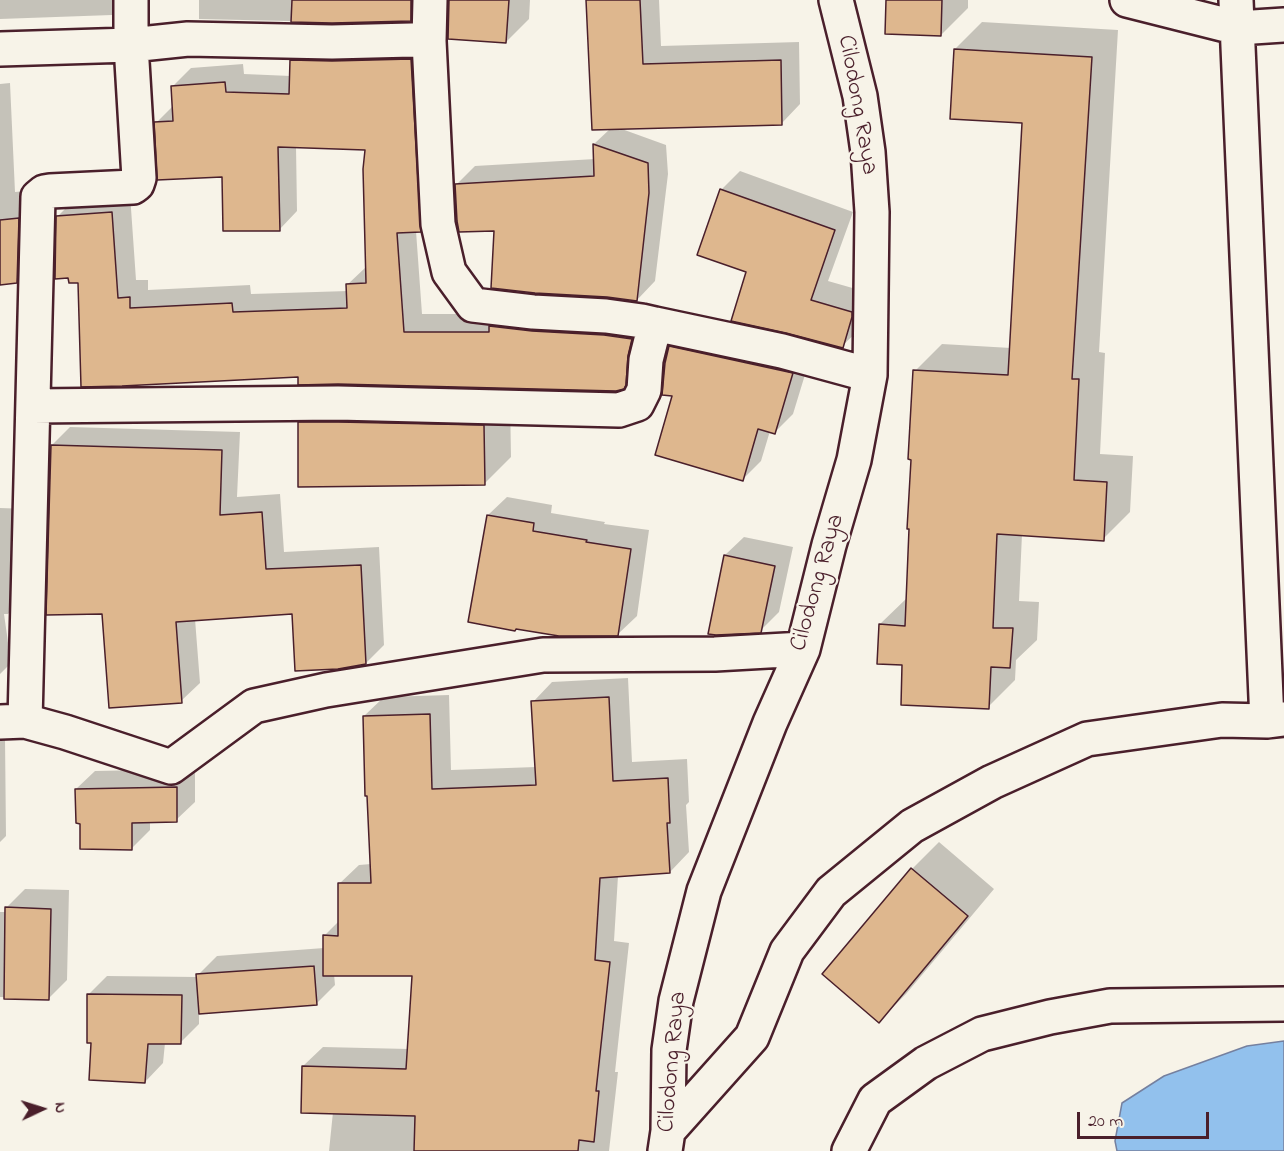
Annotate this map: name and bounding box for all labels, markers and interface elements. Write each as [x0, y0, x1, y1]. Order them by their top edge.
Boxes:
street label: Cilodong Raya [830, 33, 882, 177]
street label: Cilodong Raya [786, 511, 852, 655]
street label: Cilodong Raya [654, 990, 694, 1134]
north arrow [12, 1079, 72, 1139]
scale bar [1080, 1100, 1212, 1138]
text: N [48, 1102, 72, 1114]
text: 20 m [1088, 1109, 1123, 1135]

